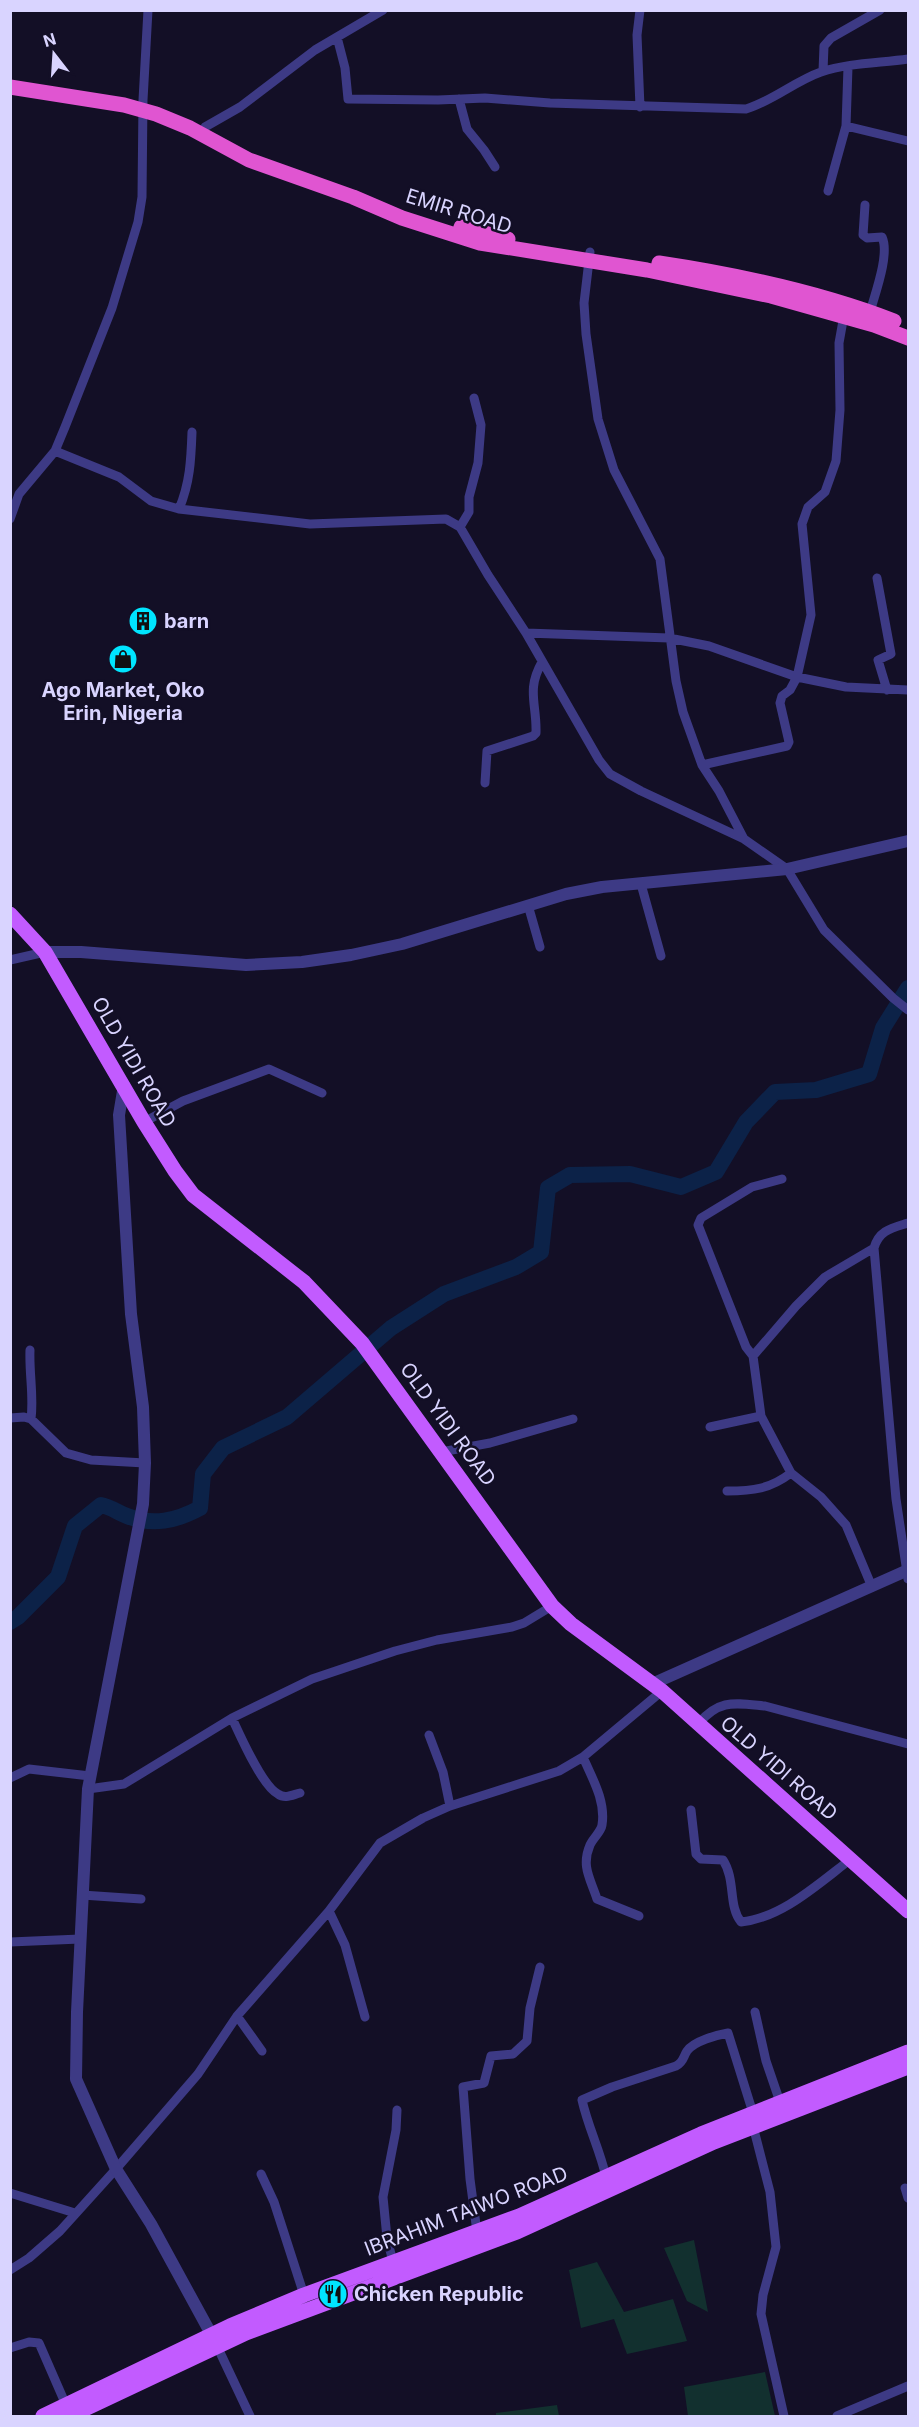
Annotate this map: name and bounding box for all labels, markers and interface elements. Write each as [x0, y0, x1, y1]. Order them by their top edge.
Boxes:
north arrow [24, 24, 84, 84]
text: N [41, 28, 58, 51]
street label: EMIR ROAD [403, 183, 515, 239]
building icon: barn [127, 605, 159, 637]
place label: barn [164, 609, 209, 633]
shop icon: Ago Market, Oko Erin, Nigeria [107, 643, 139, 675]
place label: Ago Market, Oko Erin, Nigeria [42, 678, 204, 725]
street label: OLD YIDI ROAD [87, 992, 181, 1132]
street label: OLD YIDI ROAD [395, 1358, 501, 1490]
street label: OLD YIDI ROAD [716, 1711, 842, 1825]
street label: IBRAHIM TAIWO ROAD [361, 2161, 571, 2261]
restaurant icon: Chicken Republic [317, 2278, 349, 2310]
place label: Chicken Republic [354, 2282, 524, 2306]

